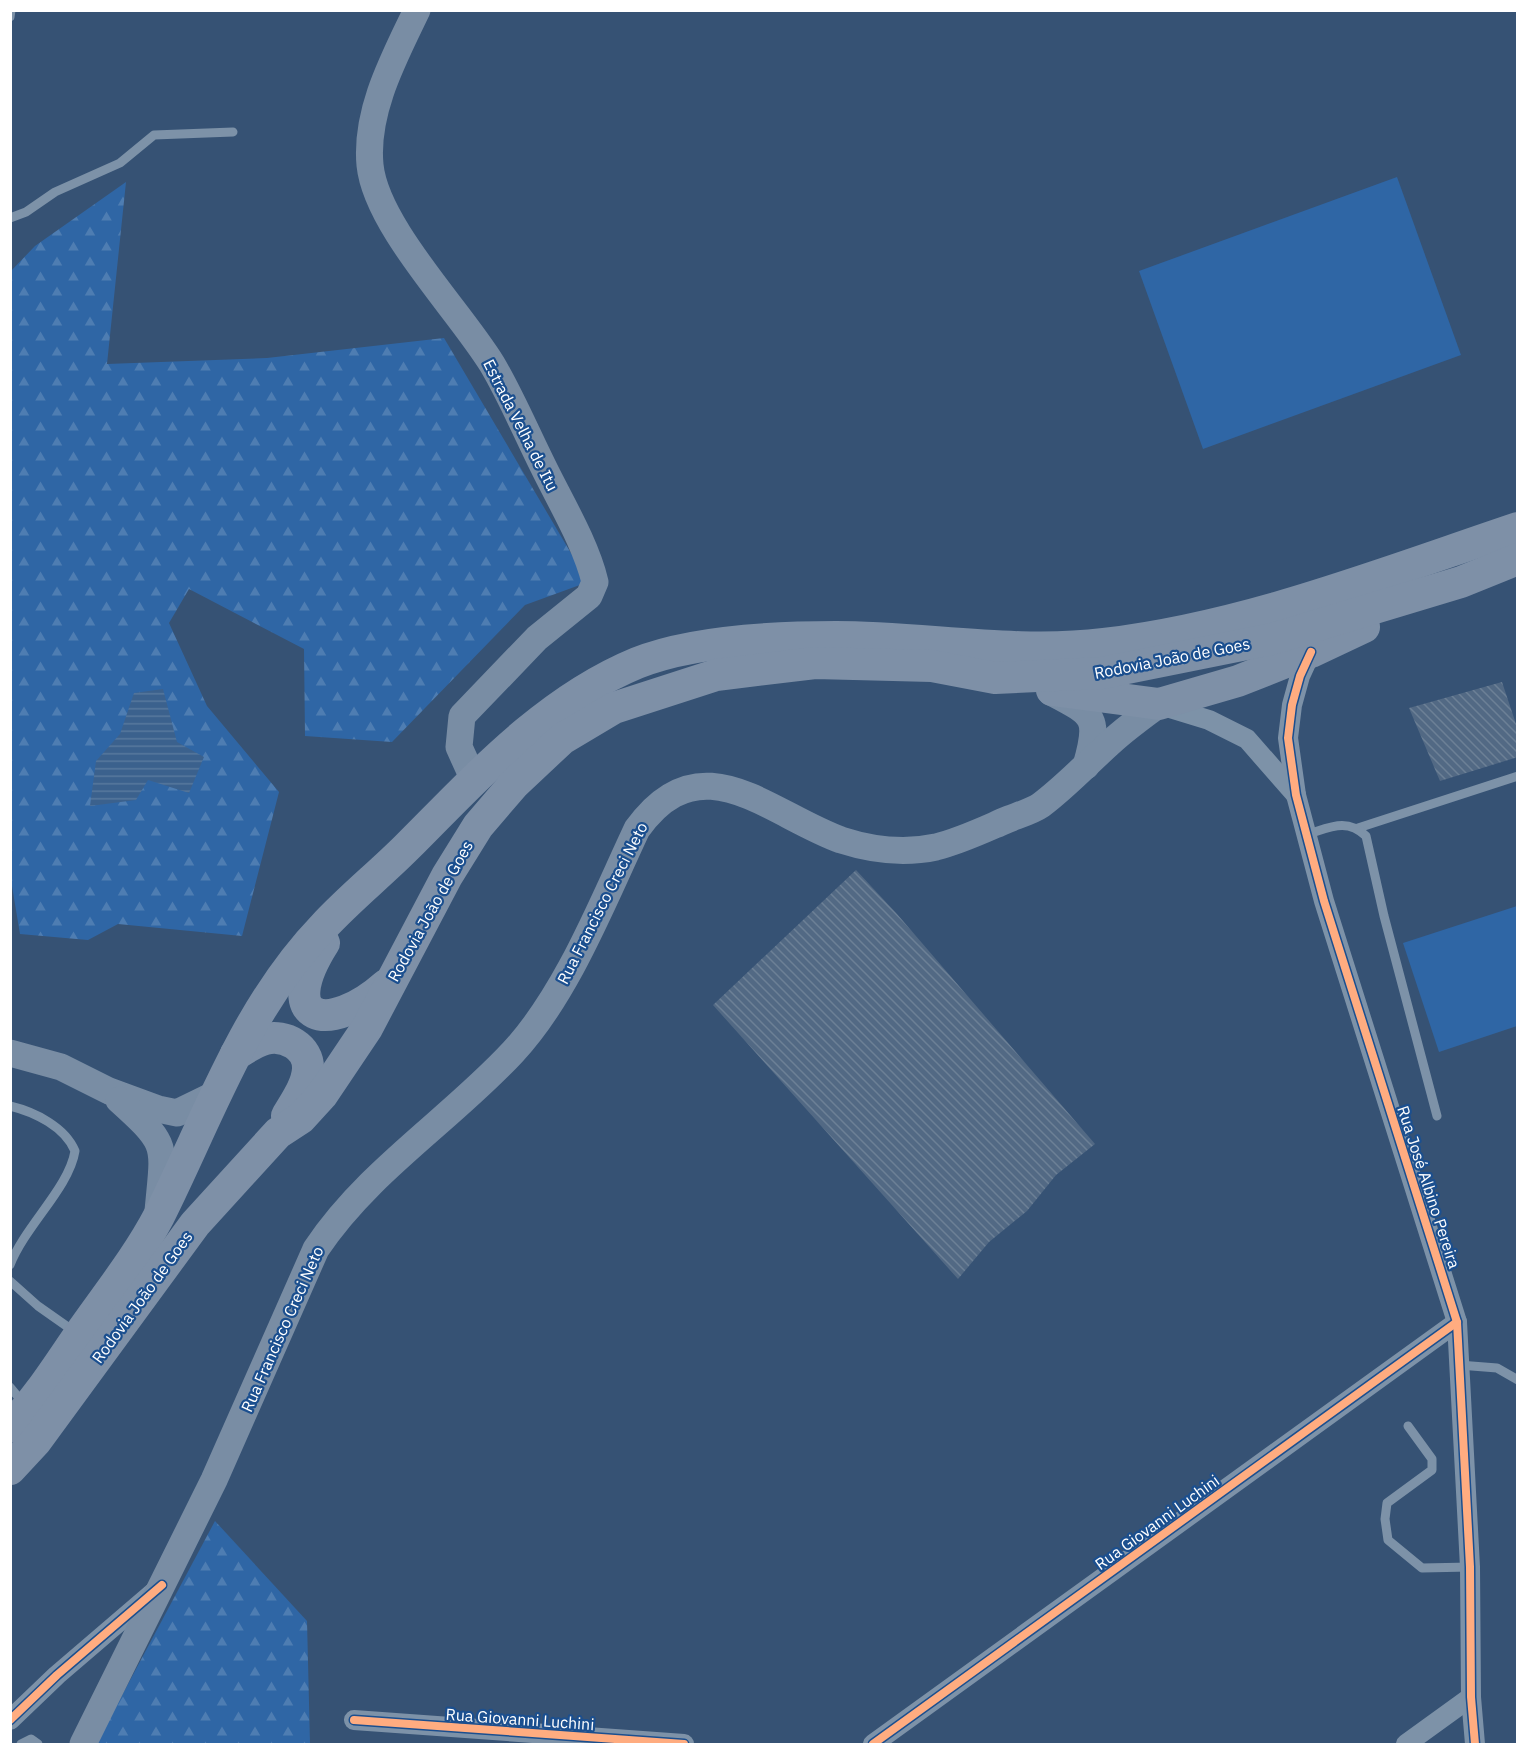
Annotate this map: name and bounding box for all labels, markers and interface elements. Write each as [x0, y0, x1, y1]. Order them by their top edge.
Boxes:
street label: Estrada Velha de Itu [479, 356, 563, 494]
street label: Rodovia João de Goes [1092, 633, 1252, 683]
street label: Rua Francisco Creci Neto [552, 819, 652, 987]
street label: Rodovia João de Goes [383, 837, 477, 985]
street label: Rua José Albino Pereira [1393, 1103, 1465, 1271]
street label: Rodovia João de Goes [87, 1227, 197, 1367]
street label: Rua Francisco Creci Neto [236, 1243, 328, 1415]
street label: Rua Giovanni Luchini [1091, 1470, 1223, 1574]
street label: Rua Giovanni Luchini [445, 1704, 595, 1734]

